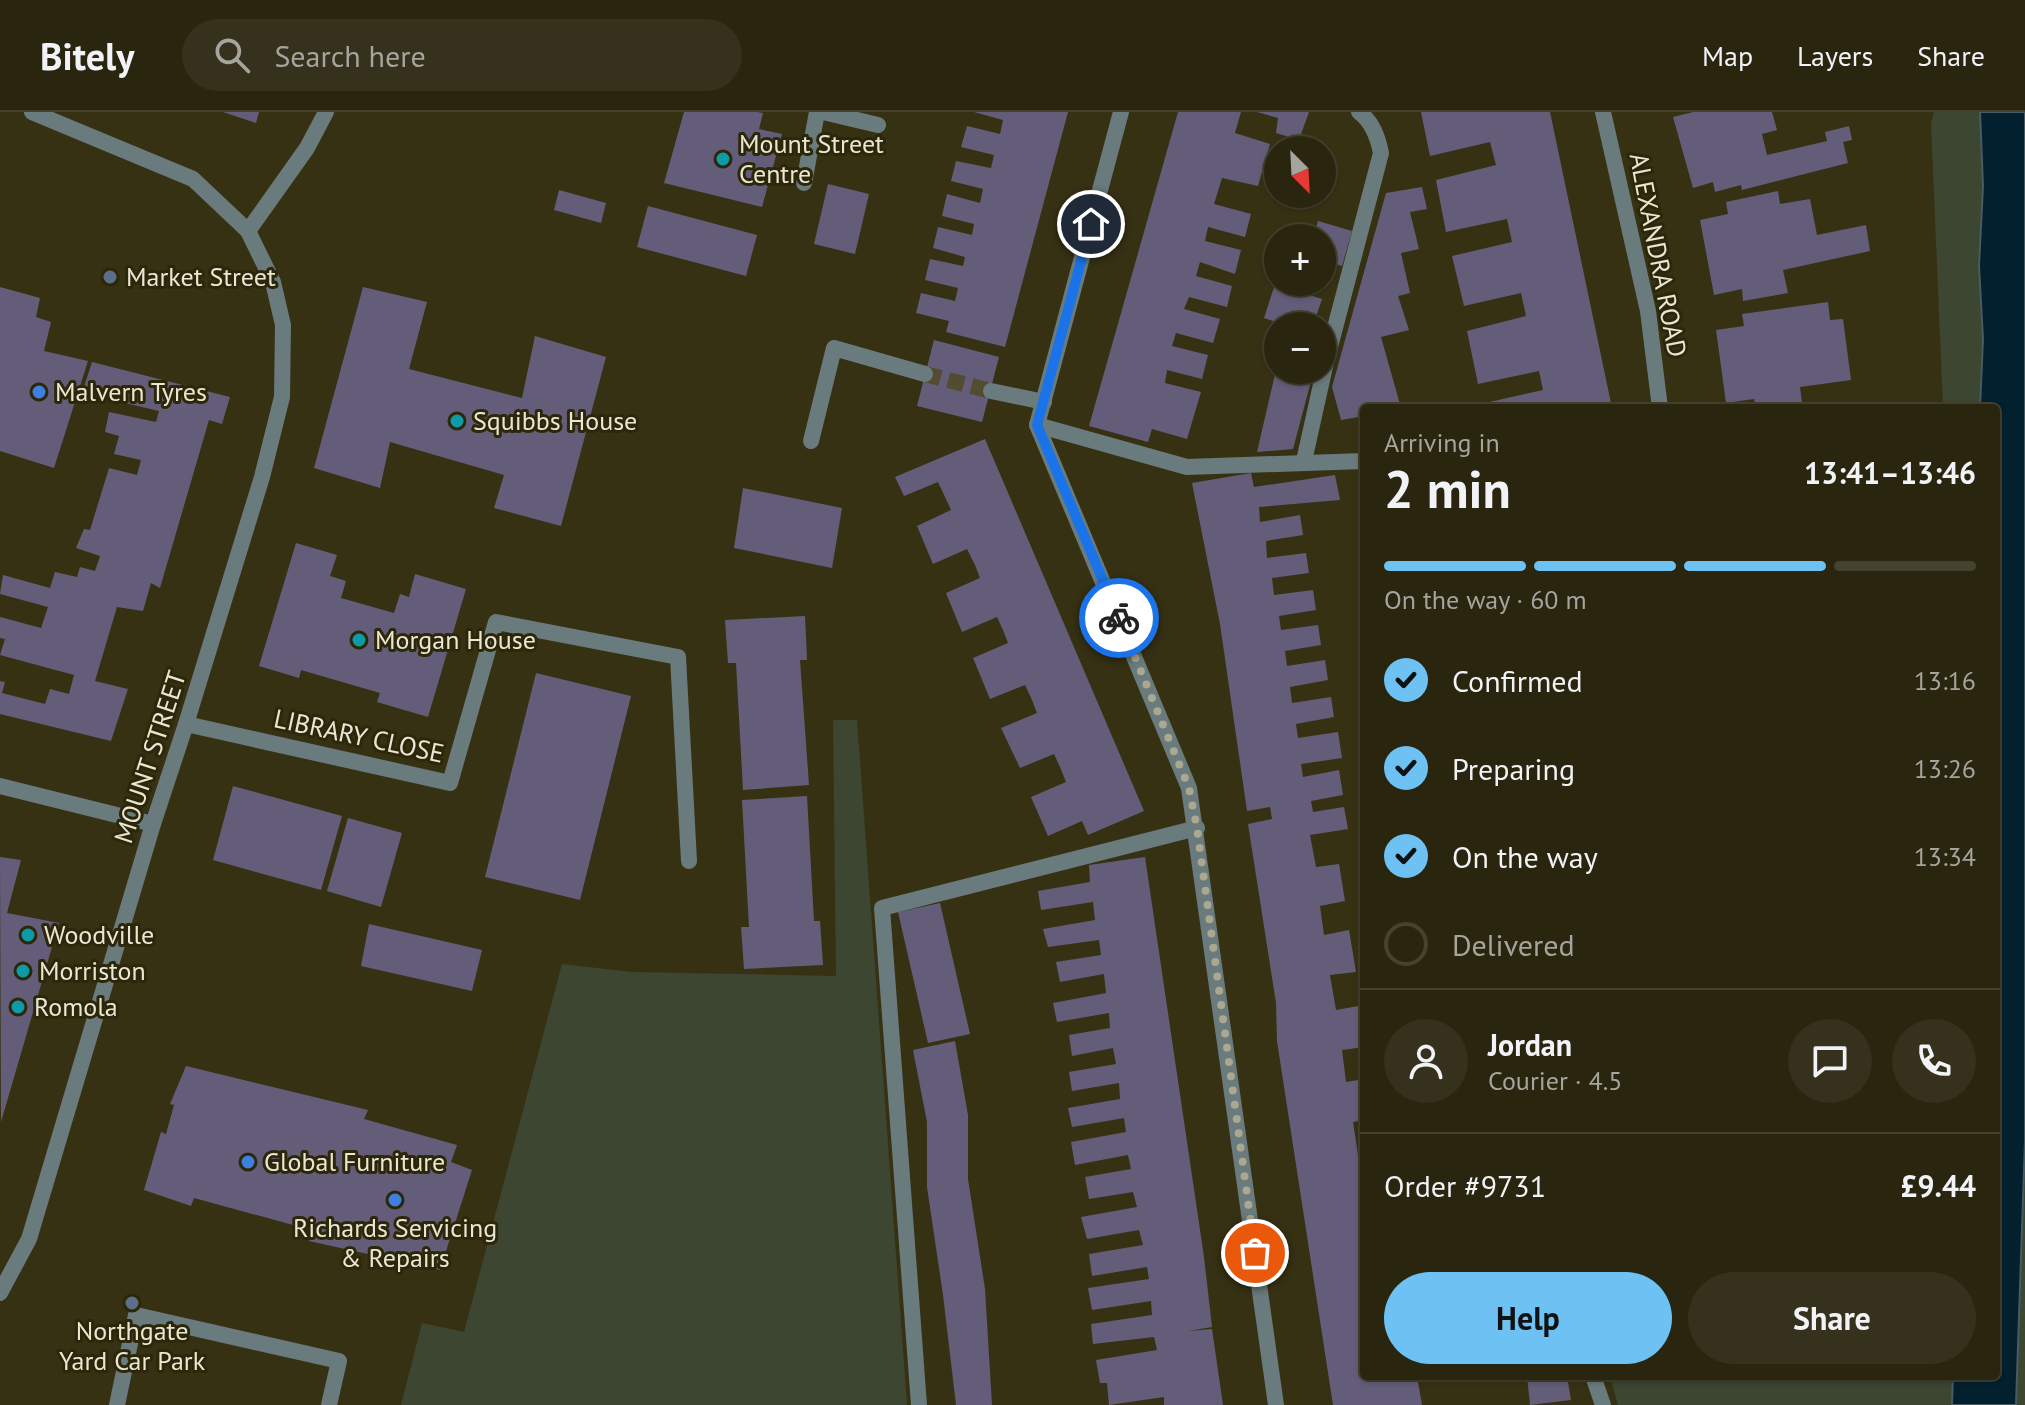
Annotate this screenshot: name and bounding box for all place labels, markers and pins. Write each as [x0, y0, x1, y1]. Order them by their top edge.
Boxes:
place label: Mount Street Centre [739, 127, 884, 190]
marker: Mount Street Centre [714, 150, 732, 168]
pin [1057, 190, 1125, 258]
place label: Market Street [126, 260, 276, 293]
marker: Market Street [101, 268, 119, 286]
place label: Malvern Tyres [55, 375, 207, 408]
marker: Malvern Tyres [30, 383, 48, 401]
place label: Squibbs House [473, 404, 637, 437]
marker: Squibbs House [448, 412, 466, 430]
place label: Morgan House [375, 623, 536, 656]
marker: Morgan House [350, 631, 368, 649]
place label: Woodville [44, 918, 154, 951]
marker: Woodville [19, 926, 37, 944]
place label: Morriston [39, 954, 146, 987]
marker: Morriston [14, 962, 32, 980]
place label: Romola [34, 990, 118, 1023]
marker: Romola [9, 998, 27, 1016]
place label: Global Furniture [264, 1145, 445, 1178]
marker: Global Furniture [239, 1153, 257, 1171]
marker: Richards Servicing & Repairs [386, 1191, 404, 1209]
place label: Richards Servicing & Repairs [293, 1211, 497, 1274]
pin [1221, 1219, 1289, 1287]
marker: Northgate Yard Car Park [123, 1294, 141, 1312]
place label: Northgate Yard Car Park [59, 1314, 206, 1377]

